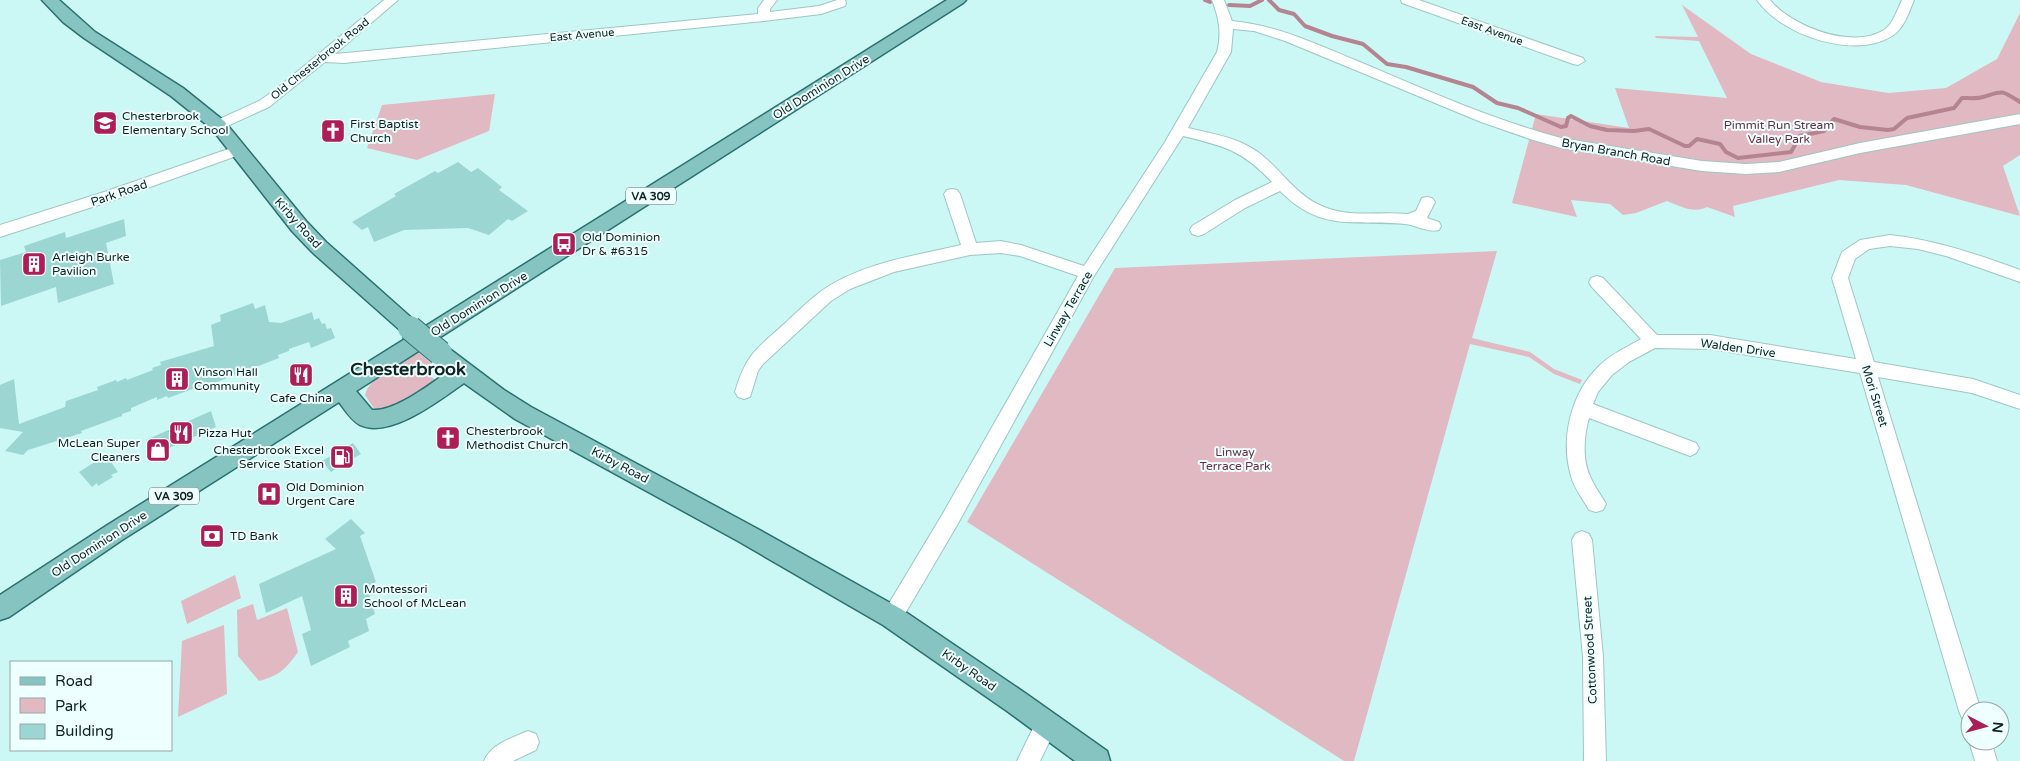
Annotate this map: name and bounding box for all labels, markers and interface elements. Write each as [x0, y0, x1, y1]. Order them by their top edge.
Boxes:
street label: East Avenue [1459, 14, 1525, 48]
street label: Old Chesterbrook Road [268, 15, 372, 103]
street label: East Avenue [549, 26, 615, 44]
street label: Old Dominion Drive [770, 52, 872, 122]
place label: Chesterbrook Elementary School [122, 109, 229, 137]
school or university icon: Chesterbrook Elementary School [92, 110, 118, 136]
place label: First Baptist Church [350, 117, 419, 145]
church icon: First Baptist Church [320, 118, 346, 144]
park label: Pimmit Run Stream Valley Park [1724, 118, 1834, 146]
street label: Bryan Branch Road [1561, 136, 1671, 168]
street label: Park Road [89, 177, 149, 209]
road number: VA 309 [626, 188, 676, 205]
street label: Kirby Road [272, 195, 324, 251]
place label: Old Dominion Dr & #6315 [582, 230, 660, 258]
bus stop icon: Old Dominion Dr & #6315 [551, 231, 577, 257]
place label: Arleigh Burke Pavilion [52, 250, 130, 278]
building icon: Arleigh Burke Pavilion [21, 251, 47, 277]
street label: Linway Terrace [1041, 268, 1095, 349]
street label: Old Dominion Drive [428, 269, 530, 339]
street label: Walden Drive [1700, 336, 1777, 360]
district label: Chesterbrook [350, 358, 466, 380]
restaurant icon: Cafe China [288, 362, 314, 388]
street label: Mori Street [1859, 363, 1891, 429]
place label: Vinson Hall Community [194, 365, 261, 393]
building icon: Vinson Hall Community [164, 366, 190, 392]
place label: Cafe China [270, 391, 332, 405]
restaurant icon: Pizza Hut [168, 420, 194, 446]
place label: Chesterbrook Methodist Church [466, 424, 568, 452]
church icon: Chesterbrook Methodist Church [435, 425, 461, 451]
place label: Pizza Hut [198, 426, 252, 440]
place label: McLean Super Cleaners [58, 436, 140, 464]
shop icon: McLean Super Cleaners [145, 437, 171, 463]
place label: Chesterbrook Excel Service Station [214, 443, 324, 471]
fuel station icon: Chesterbrook Excel Service Station [329, 444, 355, 470]
street label: Kirby Road [589, 444, 651, 486]
park label: Linway Terrace Park [1199, 445, 1271, 473]
place label: Old Dominion Urgent Care [286, 480, 364, 508]
hospital icon: Old Dominion Urgent Care [256, 481, 282, 507]
road number: VA 309 [149, 488, 199, 504]
street label: Old Dominion Drive [49, 508, 150, 580]
bank icon: TD Bank [199, 523, 225, 549]
place label: TD Bank [230, 529, 279, 543]
place label: Montessori School of McLean [364, 582, 466, 610]
building icon: Montessori School of McLean [333, 583, 359, 609]
street label: Cottonwood Street [1580, 595, 1600, 704]
street label: Kirby Road [939, 646, 999, 694]
legend [10, 661, 172, 751]
text: Road [55, 672, 93, 690]
text: Park [55, 697, 87, 715]
north arrow [1960, 701, 2010, 751]
text: N [1988, 721, 2006, 734]
text: Building [55, 722, 114, 740]

